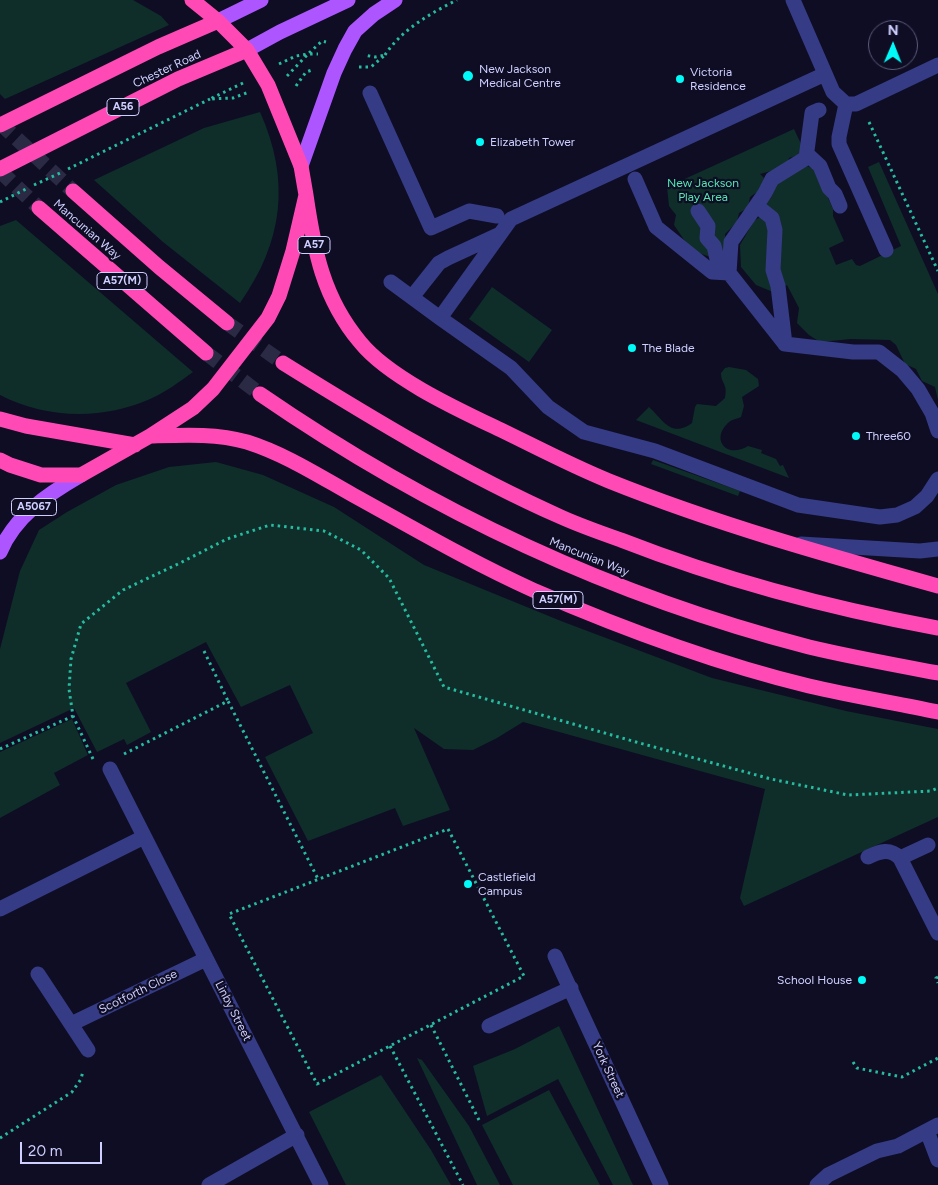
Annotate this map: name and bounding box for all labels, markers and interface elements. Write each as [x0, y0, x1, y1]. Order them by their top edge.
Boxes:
north arrow [868, 20, 918, 70]
text: N [888, 22, 899, 39]
street label: Chester Road [131, 47, 203, 91]
place label: New Jackson Medical Centre [479, 62, 561, 90]
place label: Victoria Residence [690, 65, 746, 93]
marker: New Jackson Medical Centre [461, 69, 475, 83]
marker: Victoria Residence [674, 73, 686, 85]
road number: A56 [107, 98, 139, 115]
place label: Elizabeth Tower [490, 135, 575, 149]
marker: Elizabeth Tower [474, 136, 486, 148]
park label: New Jackson Play Area [667, 176, 739, 204]
street label: Mancunian Way [50, 197, 124, 263]
road number: A57 [298, 236, 330, 254]
road number: A57(M) [97, 272, 147, 290]
place label: The Blade [642, 341, 695, 355]
marker: The Blade [626, 342, 638, 354]
place label: Three60 [866, 429, 911, 443]
marker: Three60 [850, 430, 862, 442]
road number: A5067 [12, 498, 56, 516]
street label: Mancunian Way [547, 534, 631, 580]
road number: A57(M) [533, 592, 583, 608]
place label: Castlefield Campus [478, 870, 536, 898]
marker: Castlefield Campus [462, 878, 474, 890]
street label: Scotforth Close [96, 967, 180, 1017]
place label: School House [777, 973, 852, 987]
marker: School House [856, 974, 868, 986]
street label: Linby Street [212, 979, 254, 1043]
street label: York Street [589, 1040, 627, 1100]
scale bar [22, 1132, 105, 1164]
text: 20 m [28, 1142, 62, 1160]

